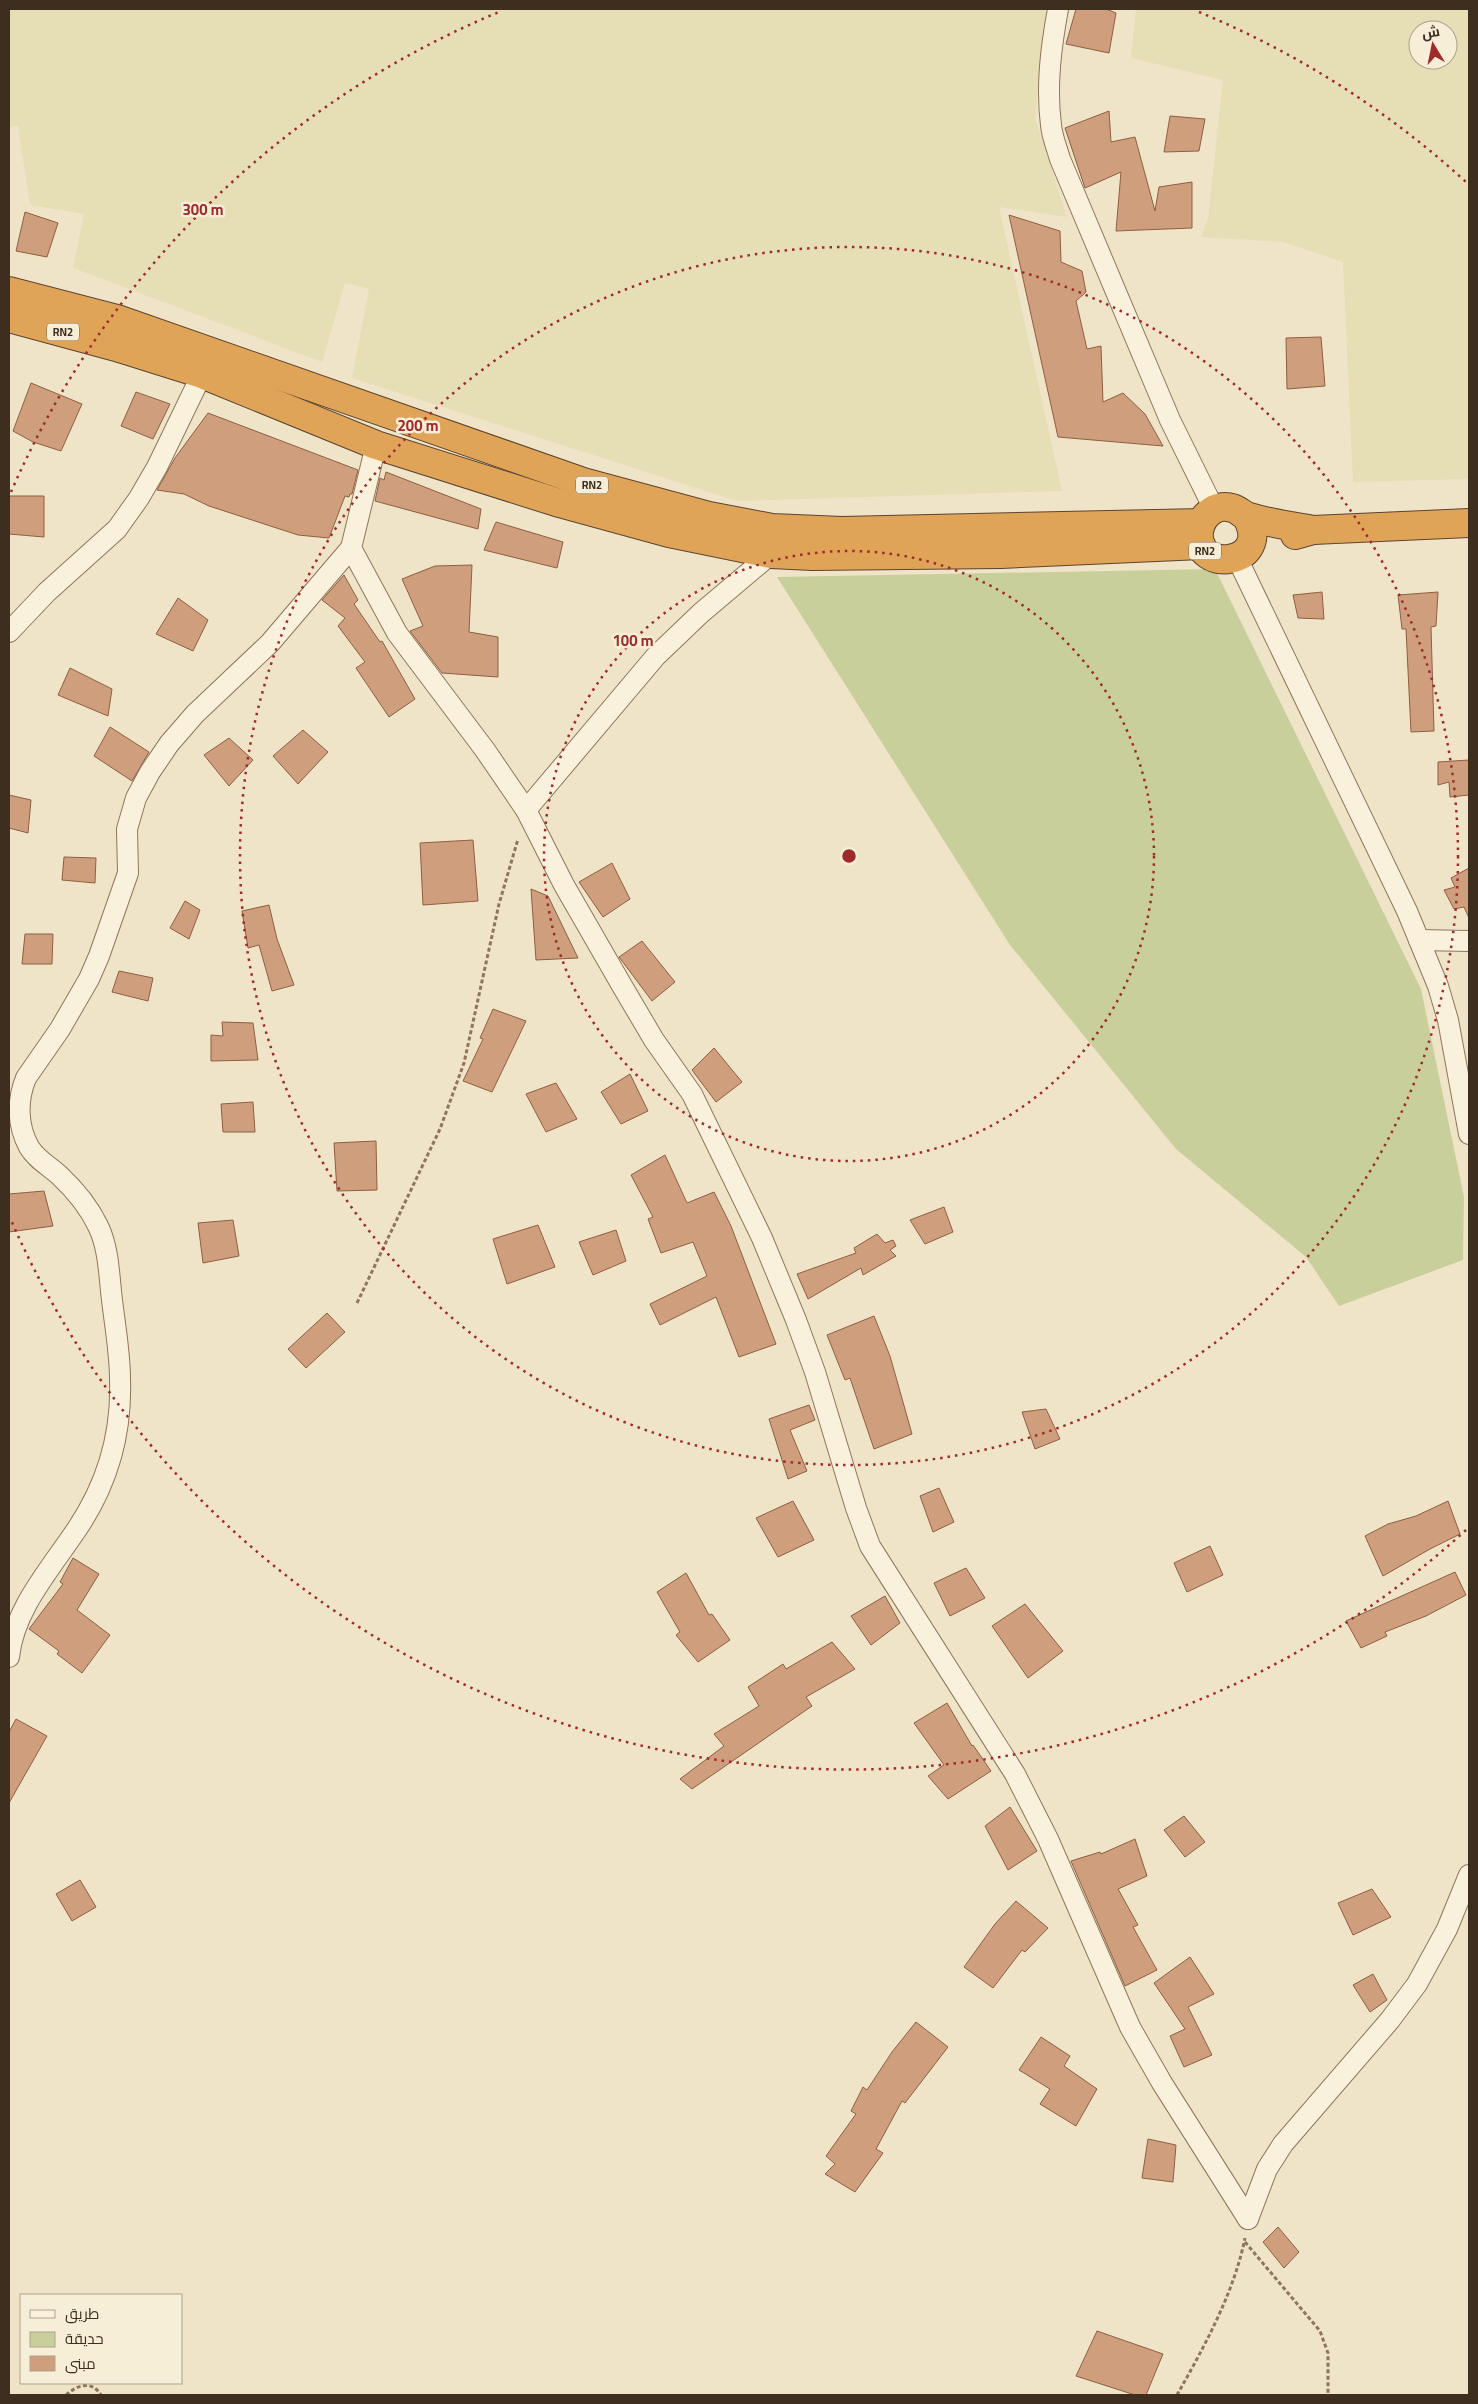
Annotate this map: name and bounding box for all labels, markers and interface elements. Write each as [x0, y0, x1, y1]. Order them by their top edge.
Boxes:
text: ش [1420, 18, 1442, 47]
north arrow [1408, 20, 1458, 70]
text: 300 m [183, 195, 223, 224]
road number: RN2 [47, 324, 79, 341]
text: 200 m [398, 411, 438, 440]
road number: RN2 [576, 476, 608, 494]
road number: RN2 [1189, 542, 1221, 560]
text: 100 m [613, 626, 653, 655]
centre of rings [840, 847, 858, 865]
legend [20, 2294, 182, 2384]
text: طريق [65, 2299, 99, 2328]
text: حديقة [65, 2324, 104, 2353]
text: مبنى [65, 2349, 96, 2378]

